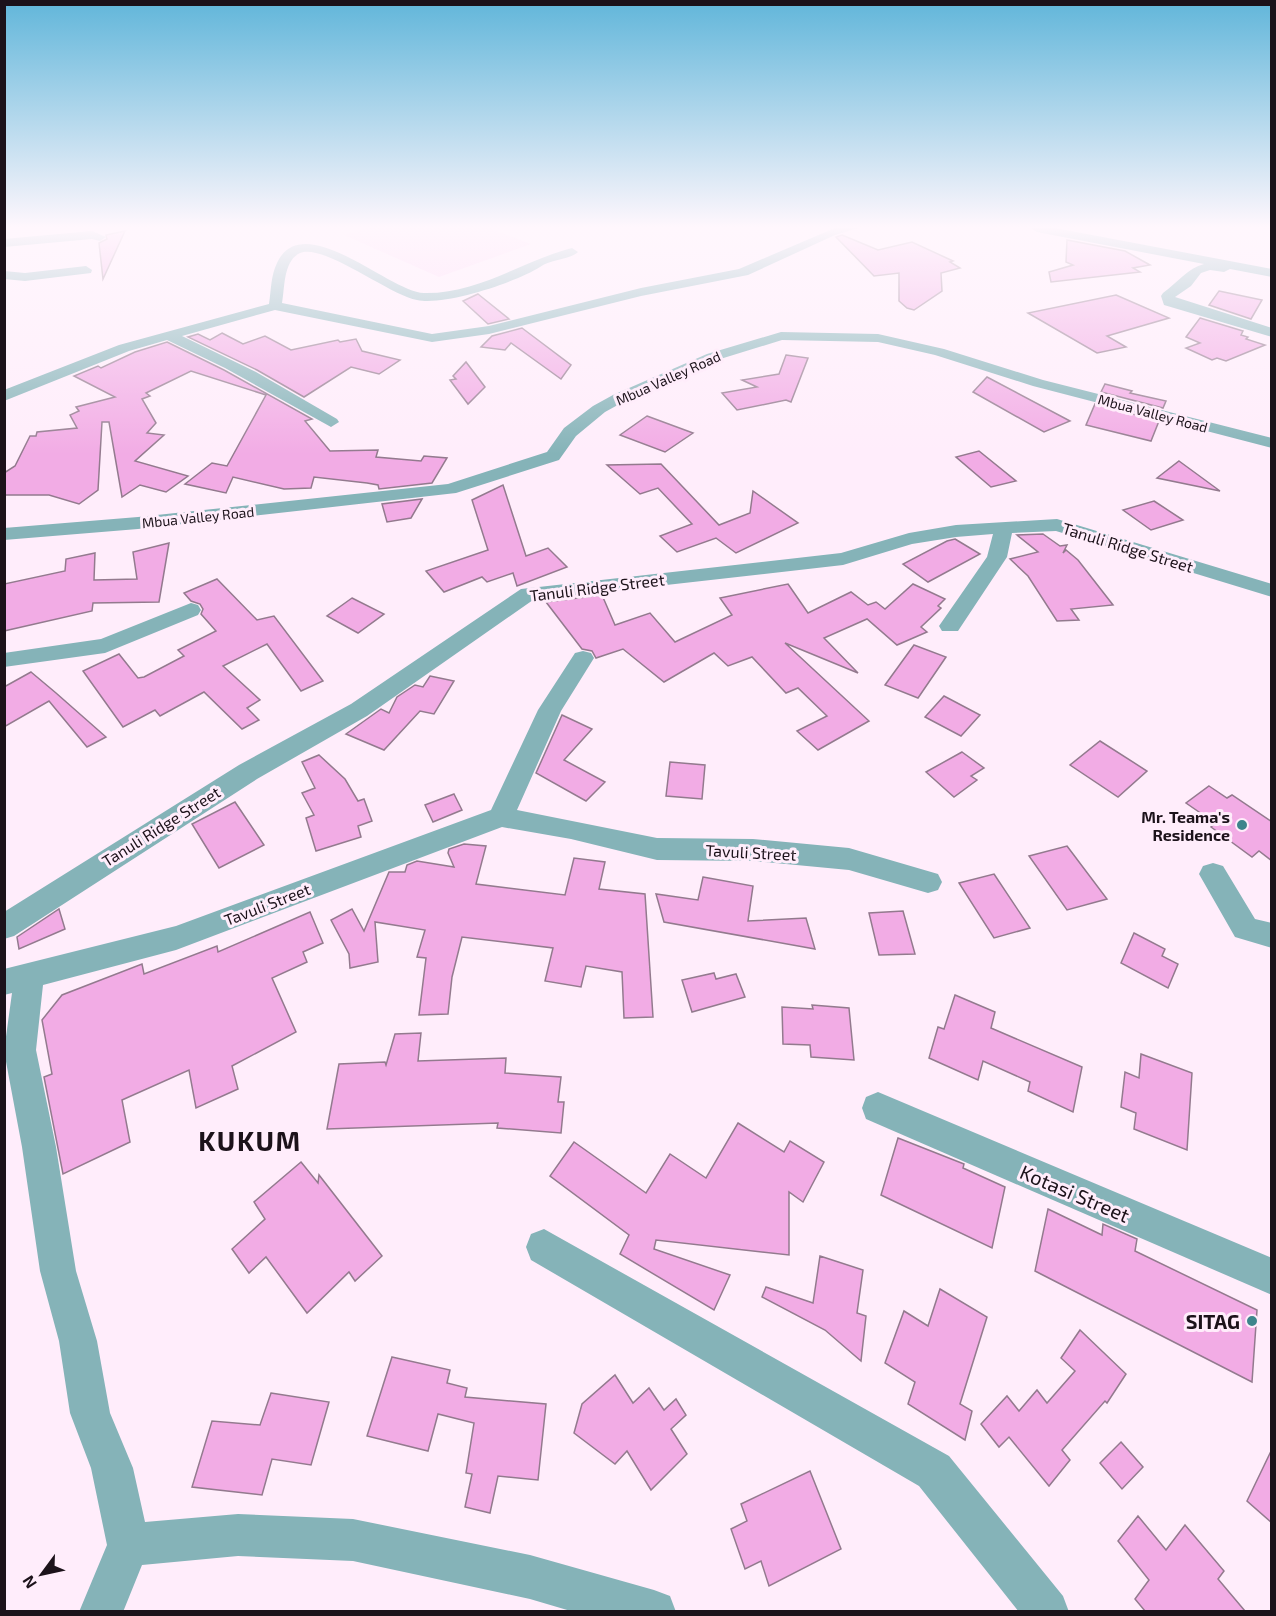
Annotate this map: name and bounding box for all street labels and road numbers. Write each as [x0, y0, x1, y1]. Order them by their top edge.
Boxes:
street label: Mbua Valley Road [613, 347, 723, 409]
street label: Mbua Valley Road [1096, 390, 1210, 436]
street label: Mbua Valley Road [141, 503, 255, 531]
street label: Tanuli Ridge Street [1060, 518, 1196, 576]
street label: Tanuli Ridge Street [528, 569, 666, 605]
street label: Tanuli Ridge Street [98, 782, 224, 870]
street label: Tavuli Street [705, 840, 797, 864]
street label: Tavuli Street [221, 879, 313, 929]
street label: Kotasi Street [1017, 1159, 1134, 1227]

